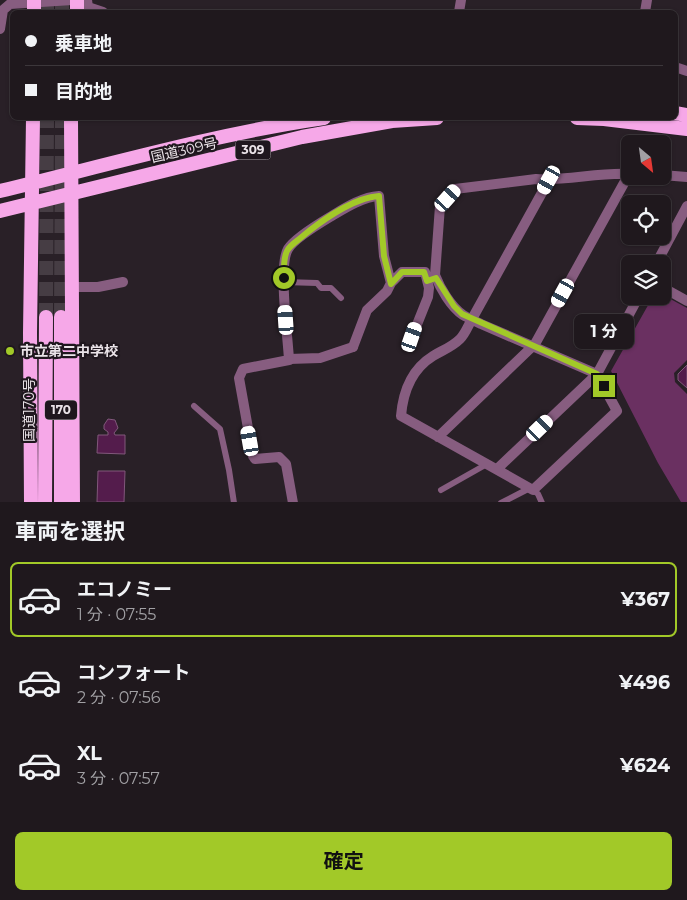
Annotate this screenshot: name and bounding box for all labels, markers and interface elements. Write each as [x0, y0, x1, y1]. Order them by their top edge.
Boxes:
text: 乗車地 [55, 32, 112, 55]
text: 目的地 [55, 80, 112, 103]
street label: 国道309号 [149, 134, 219, 166]
north arrow [621, 135, 671, 185]
map controls [621, 135, 671, 305]
road number: 309 [236, 140, 270, 160]
car [535, 163, 562, 197]
car [432, 182, 463, 214]
button: locate [621, 195, 671, 245]
button: layers [621, 255, 671, 305]
route start [273, 267, 295, 289]
car [549, 276, 576, 310]
car [277, 305, 294, 335]
callout: 1 分 [574, 314, 634, 348]
car [400, 320, 423, 354]
text: 1 分 [591, 322, 617, 341]
place label: 市立第二中学校 [20, 342, 118, 360]
marker: 市立第二中学校 [4, 345, 16, 357]
route end [593, 375, 615, 397]
street label: 国道170号 [20, 378, 38, 442]
road number: 170 [45, 400, 77, 420]
car [523, 412, 556, 444]
car [240, 425, 259, 457]
text: 車両を選択 [15, 518, 125, 545]
icon: car [17, 577, 62, 622]
text: エコノミー [77, 578, 172, 601]
text: ¥367 [621, 588, 670, 611]
text: 1 分 · 07:55 [77, 605, 156, 624]
icon: car [17, 660, 62, 705]
text: コンフォート [77, 661, 190, 684]
text: ¥496 [619, 671, 670, 694]
text: 2 分 · 07:56 [77, 688, 160, 707]
text: XL [77, 742, 102, 765]
icon: car [17, 743, 62, 788]
text: ¥624 [620, 754, 670, 777]
text: 3 分 · 07:57 [77, 769, 160, 788]
button: 確定 [15, 832, 672, 890]

